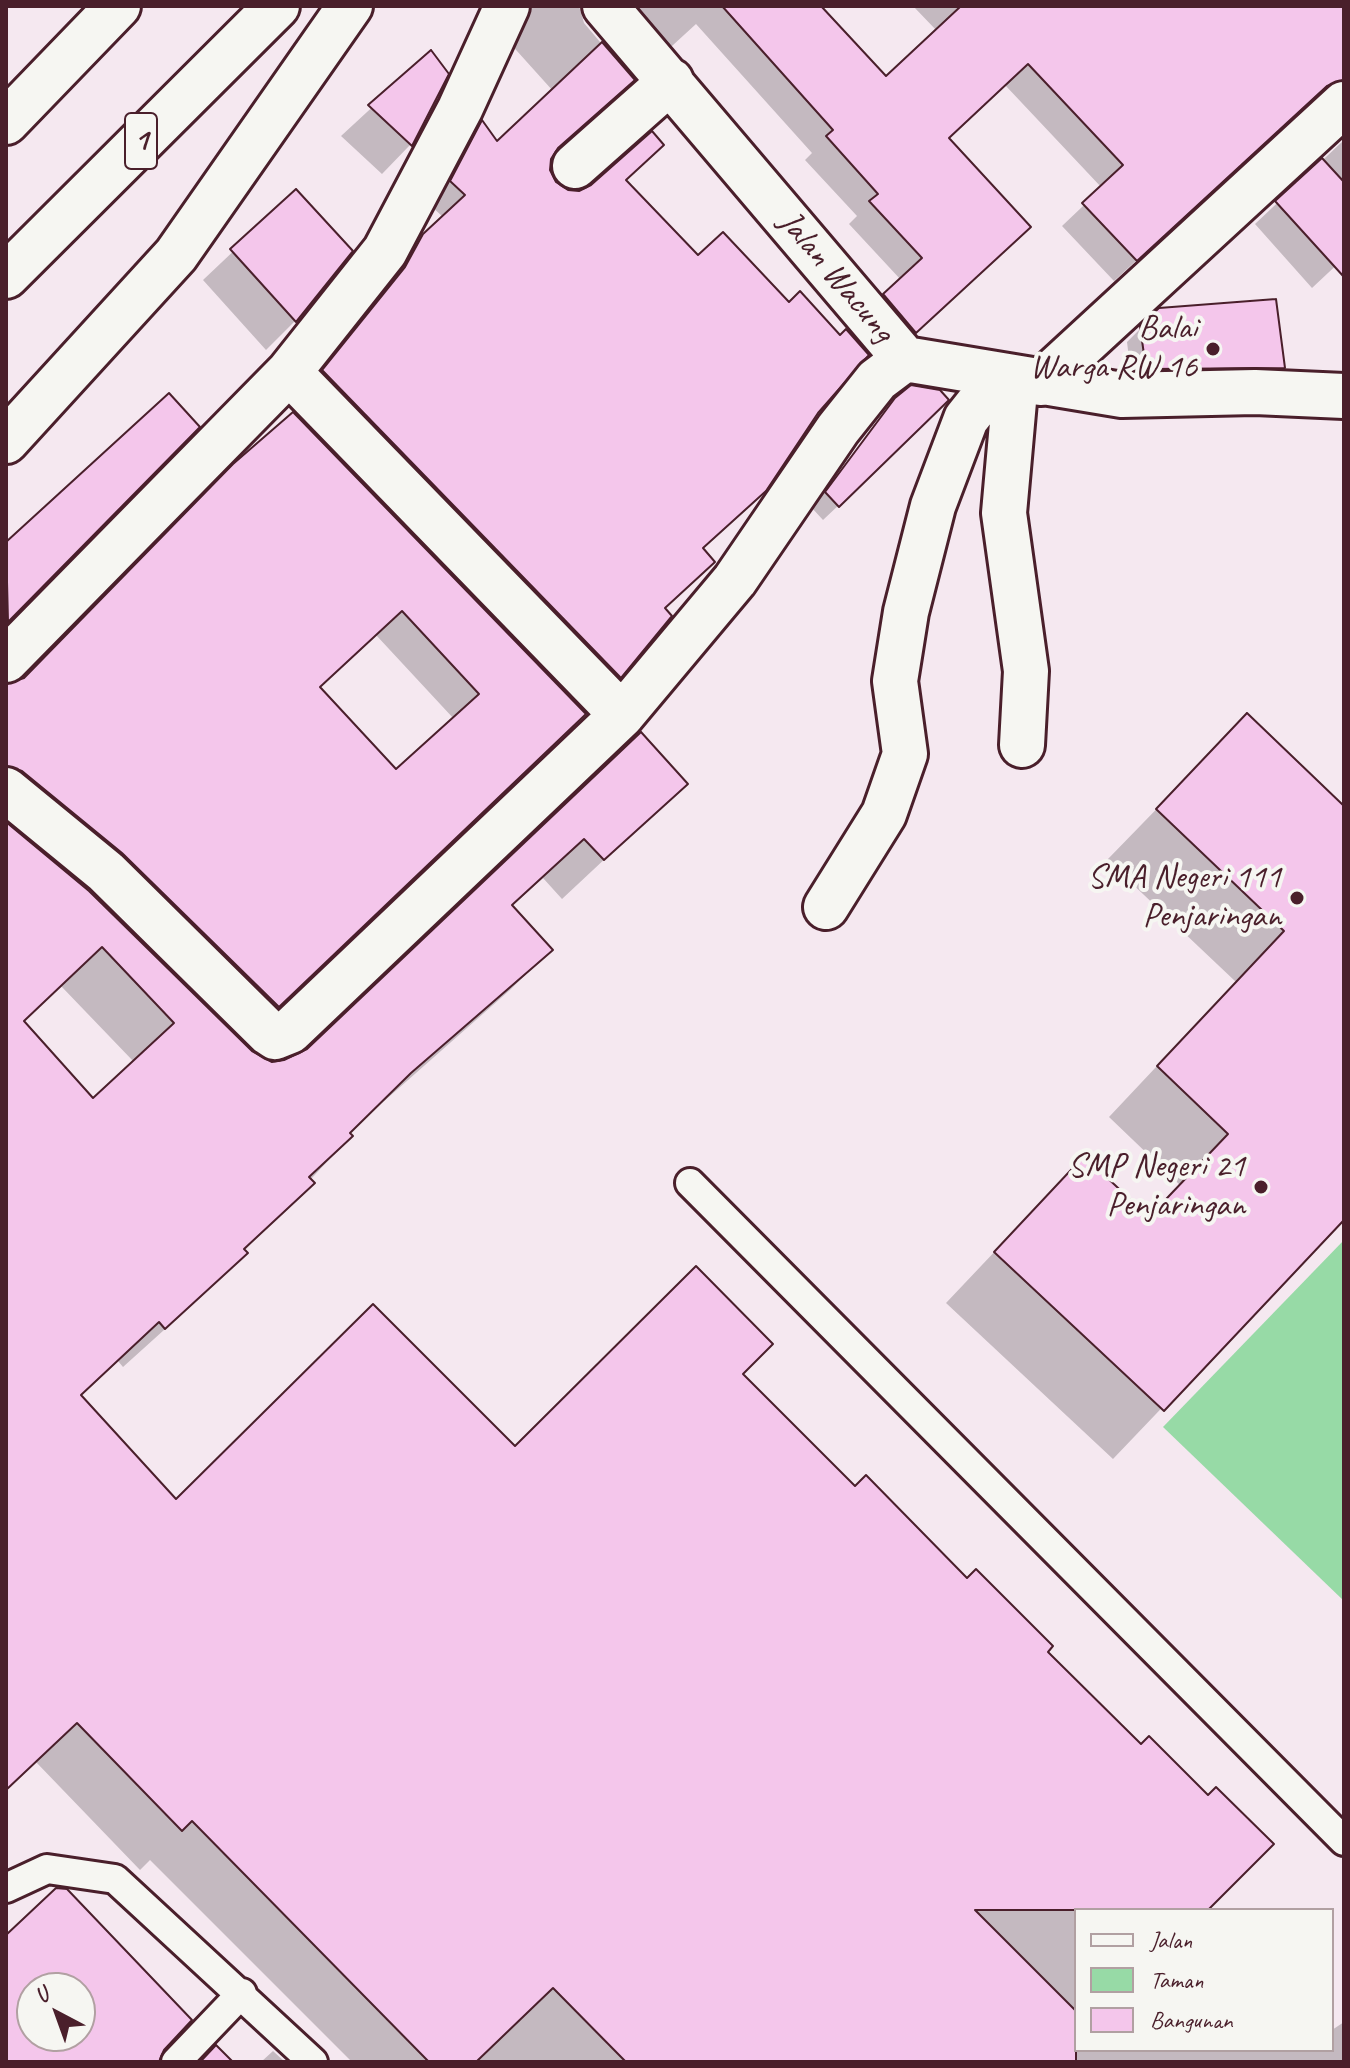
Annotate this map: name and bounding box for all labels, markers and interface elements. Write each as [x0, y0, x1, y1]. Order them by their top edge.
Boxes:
road number: 1 [125, 113, 157, 169]
street label: Jalan Wacung [769, 203, 903, 351]
place label: Balai Warga RW 16 [1030, 309, 1197, 388]
marker: Balai Warga RW 16 [1204, 340, 1222, 358]
place label: SMA Negeri 111 Penjaringan [1087, 858, 1281, 938]
marker: SMA Negeri 111 Penjaringan [1288, 889, 1306, 907]
place label: SMP Negeri 21 Penjaringan [1068, 1147, 1245, 1226]
marker: SMP Negeri 21 Penjaringan [1252, 1178, 1270, 1196]
legend [1074, 1908, 1334, 2052]
text: Jalan [1150, 1925, 1192, 1955]
text: Taman [1150, 1965, 1203, 1995]
north arrow [16, 1972, 96, 2052]
text: U [28, 1981, 55, 2009]
text: Bangunan [1150, 2005, 1233, 2035]

